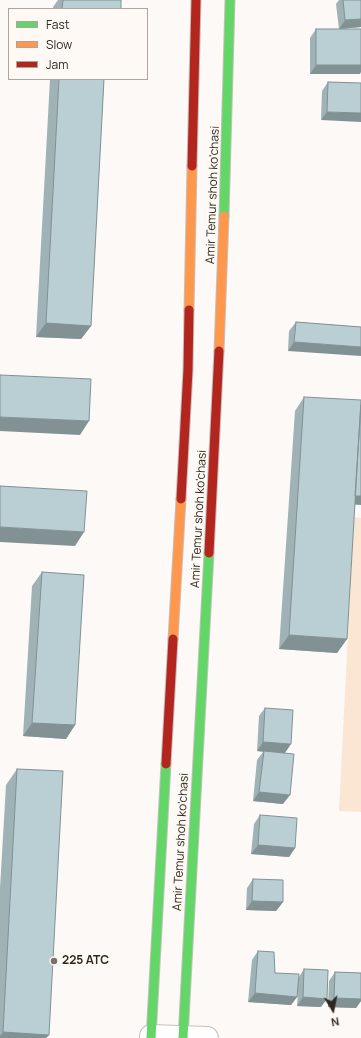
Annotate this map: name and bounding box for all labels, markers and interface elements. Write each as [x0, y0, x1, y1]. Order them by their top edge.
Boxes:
legend [8, 8, 148, 80]
text: Fast [46, 16, 70, 33]
text: Slow [46, 36, 72, 53]
text: Jam [46, 56, 68, 73]
street label: Amir Temur shoh ko'chasi [203, 126, 223, 264]
street label: Amir Temur shoh ko'chasi [188, 450, 210, 588]
street label: Amir Temur shoh ko'chasi [170, 773, 192, 911]
place label: 225 АТС [62, 954, 109, 968]
marker: 225 АТС [49, 956, 59, 966]
north arrow [313, 990, 353, 1030]
text: N [330, 1014, 340, 1030]

